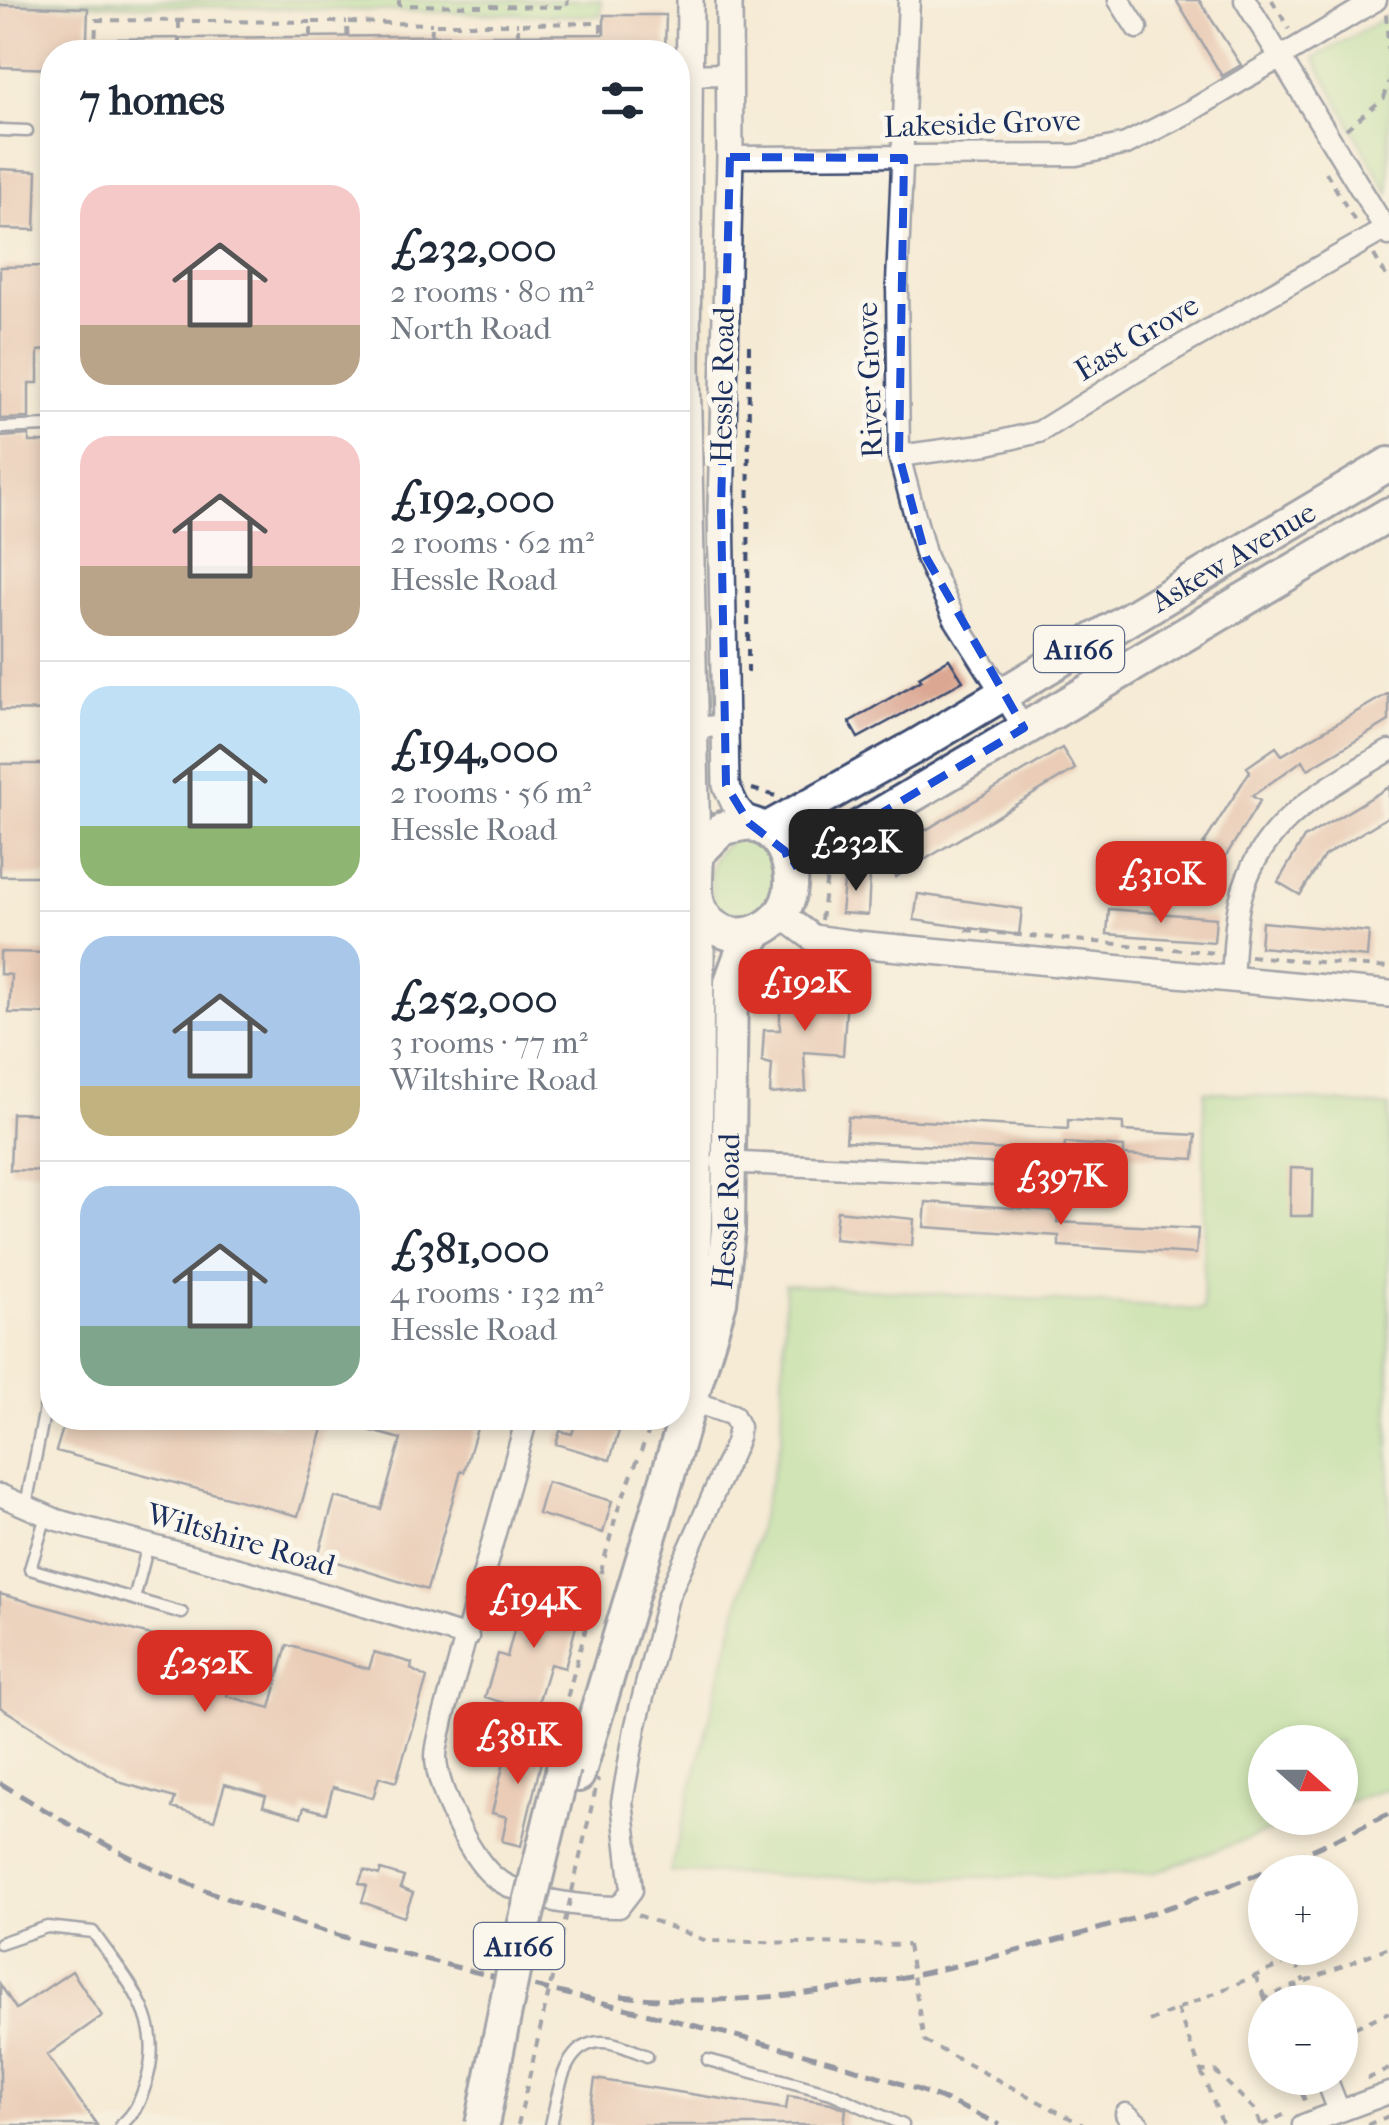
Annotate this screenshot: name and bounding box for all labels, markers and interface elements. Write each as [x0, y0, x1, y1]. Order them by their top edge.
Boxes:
icon: filters [595, 73, 650, 128]
text: 7 homes [80, 76, 225, 125]
street label: Lakeside Grove [883, 103, 1081, 145]
text: £232,000 [390, 224, 557, 273]
icon: home [160, 225, 280, 345]
text: 2 rooms · 80 m² [390, 273, 594, 310]
street label: East Grove [1069, 287, 1205, 389]
street label: River Grove [850, 301, 890, 459]
street label: Hessle Road [704, 306, 742, 463]
text: North Road [390, 310, 551, 347]
text: £192,000 [390, 475, 555, 524]
icon: home [160, 476, 280, 596]
street label: Askew Avenue [1144, 494, 1322, 620]
text: 2 rooms · 62 m² [390, 524, 594, 561]
text: Hessle Road [390, 561, 557, 598]
road number: A1166 [1034, 626, 1124, 672]
text: £194,000 [390, 725, 559, 774]
icon: home [160, 726, 280, 846]
text: 2 rooms · 56 m² [390, 774, 591, 811]
pin: £232K [786, 809, 926, 894]
text: Hessle Road [390, 811, 557, 848]
text: £232K [811, 823, 901, 860]
pin: £310K [1091, 841, 1231, 926]
text: £310K [1118, 855, 1204, 892]
pin: £192K [735, 949, 875, 1034]
text: £192K [760, 963, 850, 1000]
text: £252,000 [390, 975, 558, 1024]
icon: home [160, 976, 280, 1096]
text: 3 rooms · 77 m² [390, 1024, 588, 1061]
text: Wiltshire Road [390, 1061, 597, 1098]
street label: Hessle Road [704, 1132, 747, 1291]
pin: £397K [991, 1143, 1131, 1228]
text: £397K [1016, 1157, 1106, 1194]
text: £381,000 [390, 1225, 550, 1274]
icon: home [160, 1226, 280, 1346]
text: 4 rooms · 132 m² [390, 1274, 604, 1311]
text: Hessle Road [390, 1311, 557, 1348]
street label: Wiltshire Road [142, 1496, 340, 1584]
pin: £194K [464, 1566, 604, 1651]
text: £194K [488, 1580, 580, 1617]
pin: £252K [135, 1630, 275, 1715]
text: £252K [159, 1644, 251, 1681]
pin: £381K [448, 1702, 588, 1787]
text: £381K [475, 1716, 561, 1753]
north arrow [1248, 1725, 1358, 1835]
map controls [1248, 1725, 1358, 2095]
button: + [1248, 1855, 1358, 1965]
road number: A1166 [474, 1923, 564, 1969]
button: − [1248, 1985, 1358, 2095]

